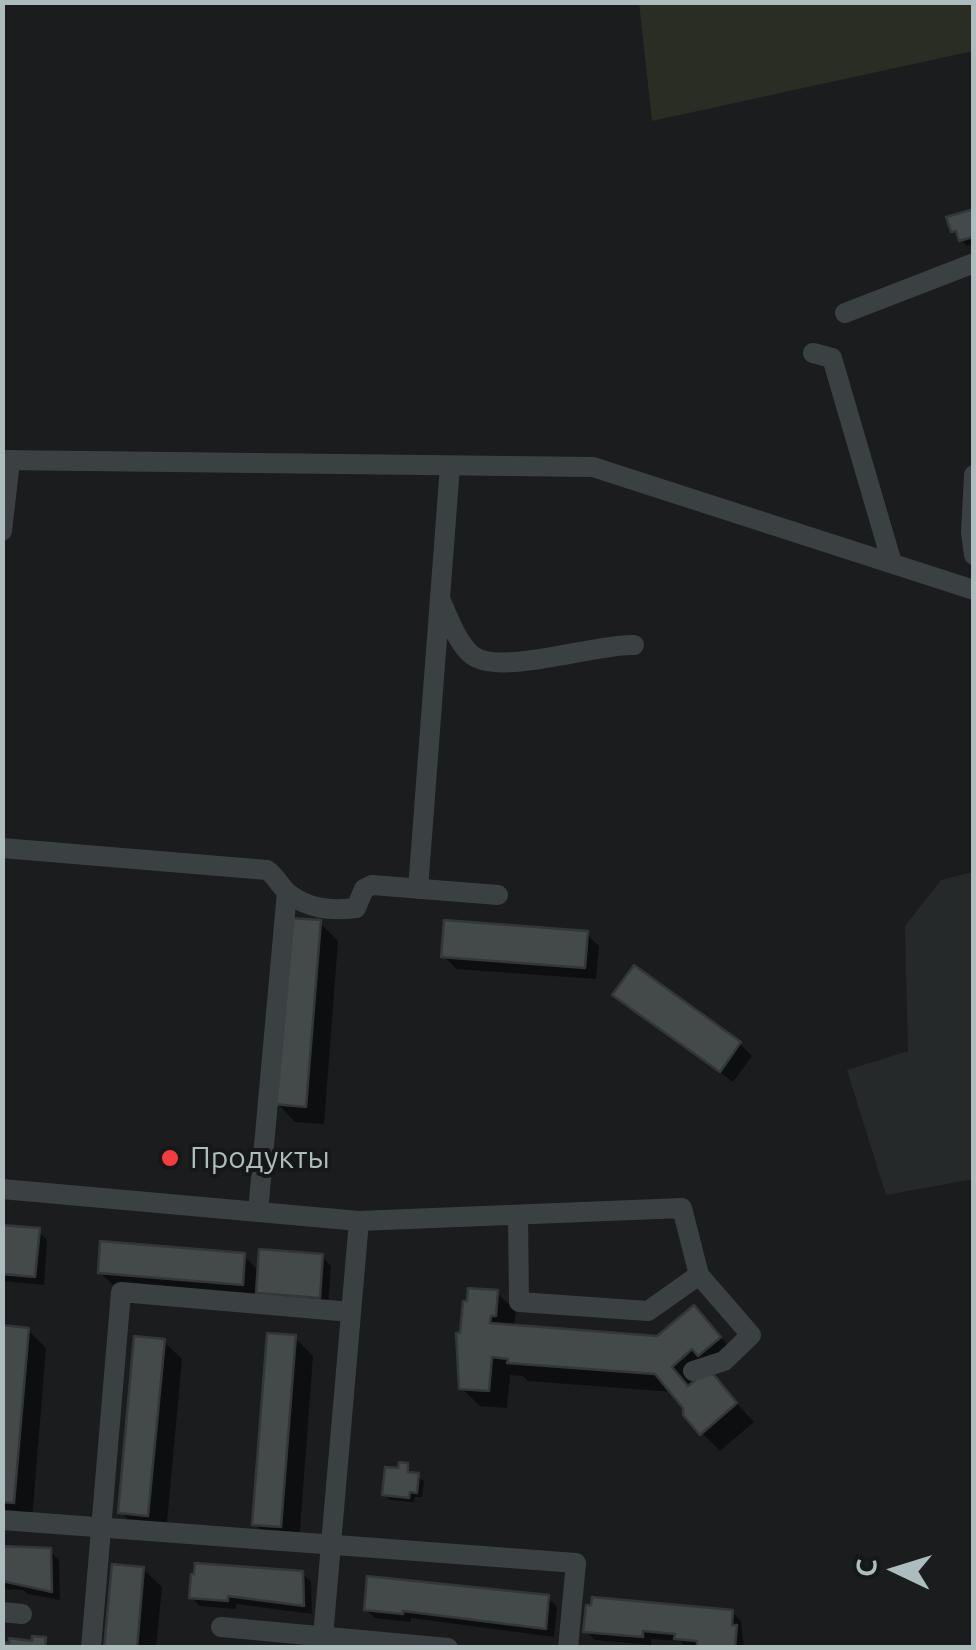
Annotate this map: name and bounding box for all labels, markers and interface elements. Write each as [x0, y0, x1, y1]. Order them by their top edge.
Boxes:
place label: Продукты [190, 1140, 330, 1176]
marker: Продукты [159, 1147, 181, 1169]
north arrow [846, 1520, 946, 1620]
text: С [849, 1558, 882, 1578]

